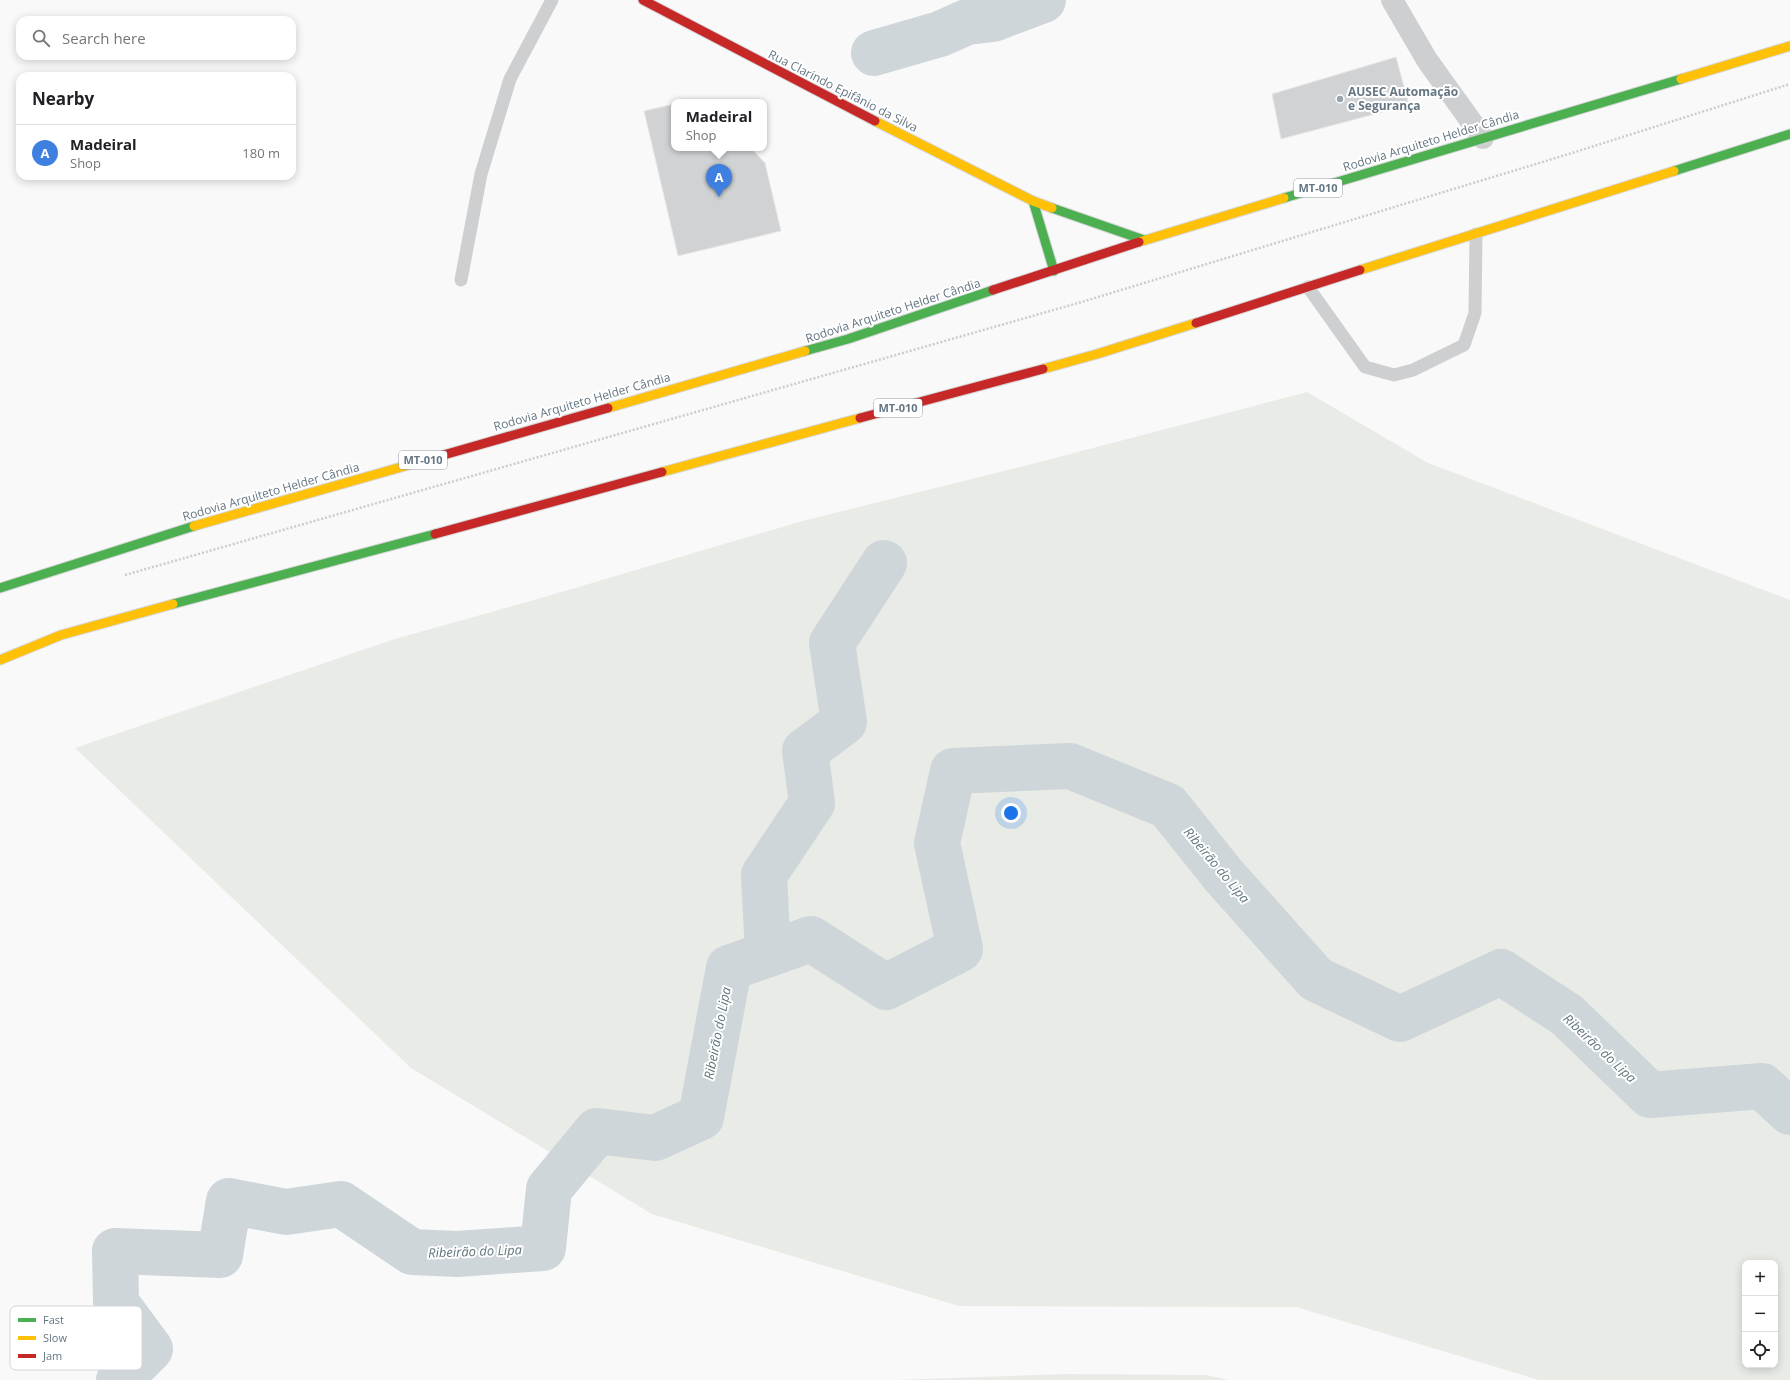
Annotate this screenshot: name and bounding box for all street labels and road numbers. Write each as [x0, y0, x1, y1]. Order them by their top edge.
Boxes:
street label: Rua Clarindo Epifânio da Silva [766, 45, 921, 136]
street label: Rodovia Arquiteto Helder Cândia [1341, 106, 1521, 175]
road number: MT-010 [1294, 179, 1342, 197]
street label: Rodovia Arquiteto Helder Cândia [803, 274, 983, 347]
street label: Rodovia Arquiteto Helder Cândia [491, 368, 672, 435]
road number: MT-010 [874, 399, 922, 417]
road number: MT-010 [399, 451, 447, 469]
street label: Rodovia Arquiteto Helder Cândia [180, 458, 361, 525]

